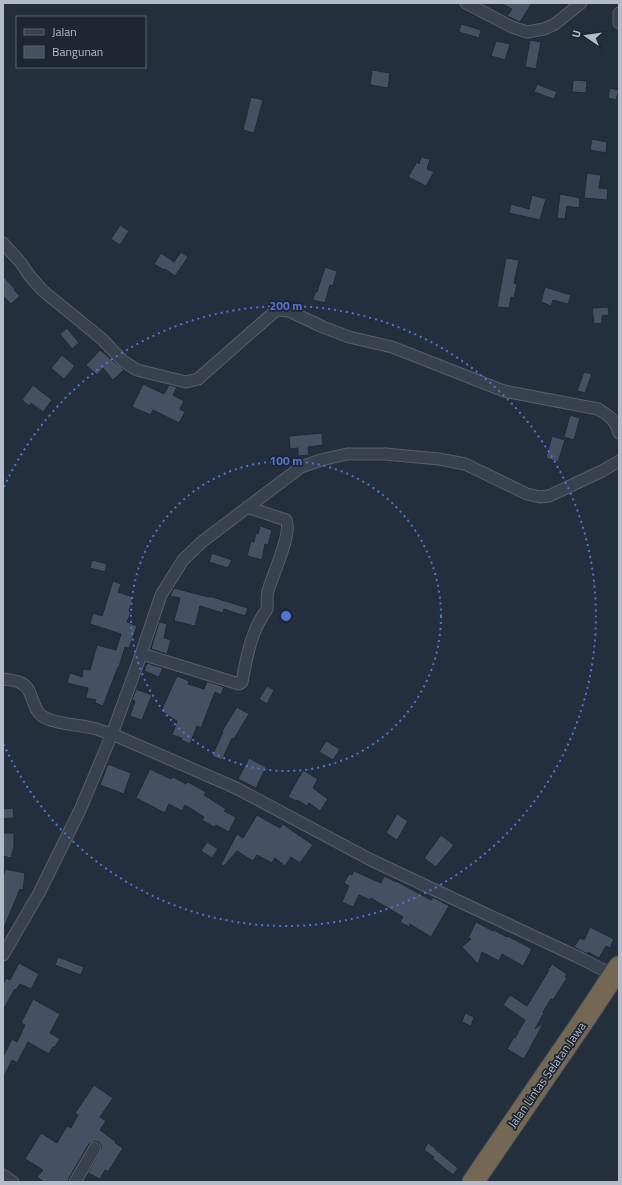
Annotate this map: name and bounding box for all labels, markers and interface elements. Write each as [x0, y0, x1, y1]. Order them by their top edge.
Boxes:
legend [16, 16, 146, 68]
north arrow [566, 16, 606, 56]
text: Jalan [52, 22, 77, 41]
text: U [568, 28, 585, 39]
text: Bangunan [52, 42, 103, 61]
text: 200 m [270, 296, 302, 315]
text: 100 m [270, 451, 302, 470]
centre of rings [279, 609, 293, 623]
street label: Jalan Lintas Selatan Jawa [503, 1018, 590, 1132]

